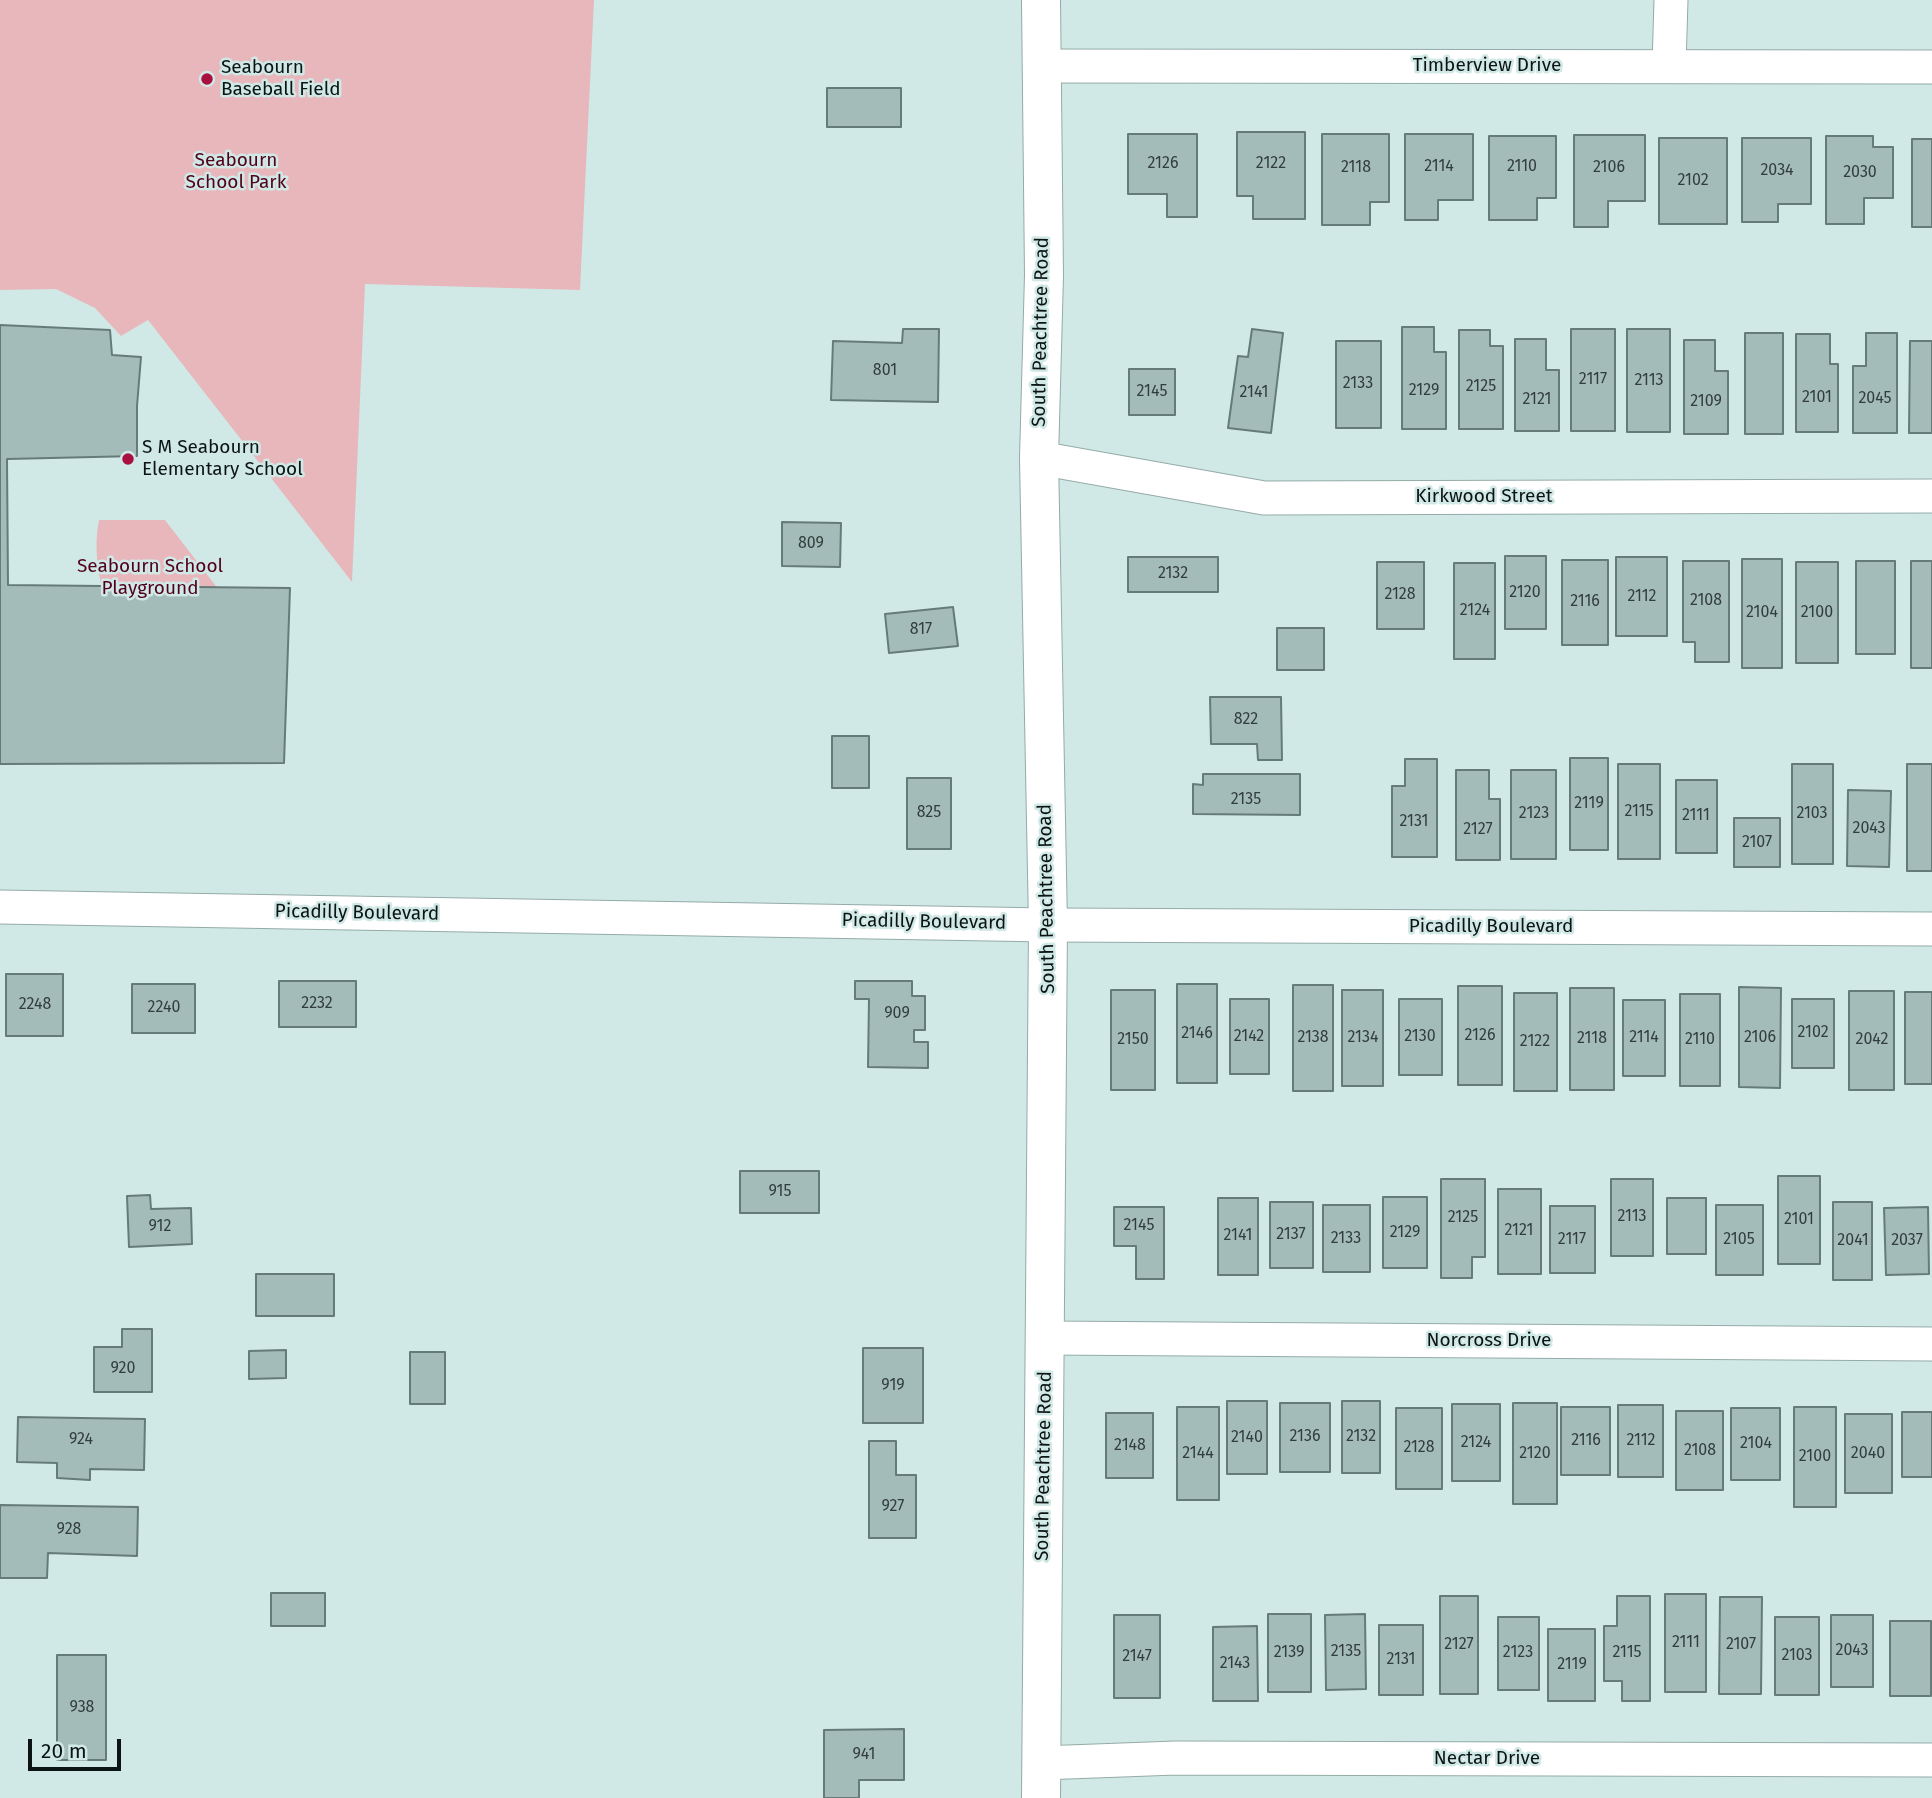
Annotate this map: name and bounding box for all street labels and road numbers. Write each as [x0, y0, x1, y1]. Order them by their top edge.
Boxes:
street label: Timberview Drive [1413, 55, 1561, 77]
street label: South Peachtree Road [1028, 237, 1054, 427]
street label: Kirkwood Street [1415, 486, 1553, 508]
street label: South Peachtree Road [1034, 804, 1060, 994]
street label: Picadilly Boulevard [274, 900, 440, 926]
street label: Picadilly Boulevard [841, 909, 1007, 935]
street label: Picadilly Boulevard [1409, 916, 1573, 938]
street label: Norcross Drive [1427, 1330, 1551, 1352]
street label: South Peachtree Road [1031, 1371, 1057, 1561]
street label: Nectar Drive [1434, 1748, 1540, 1770]

